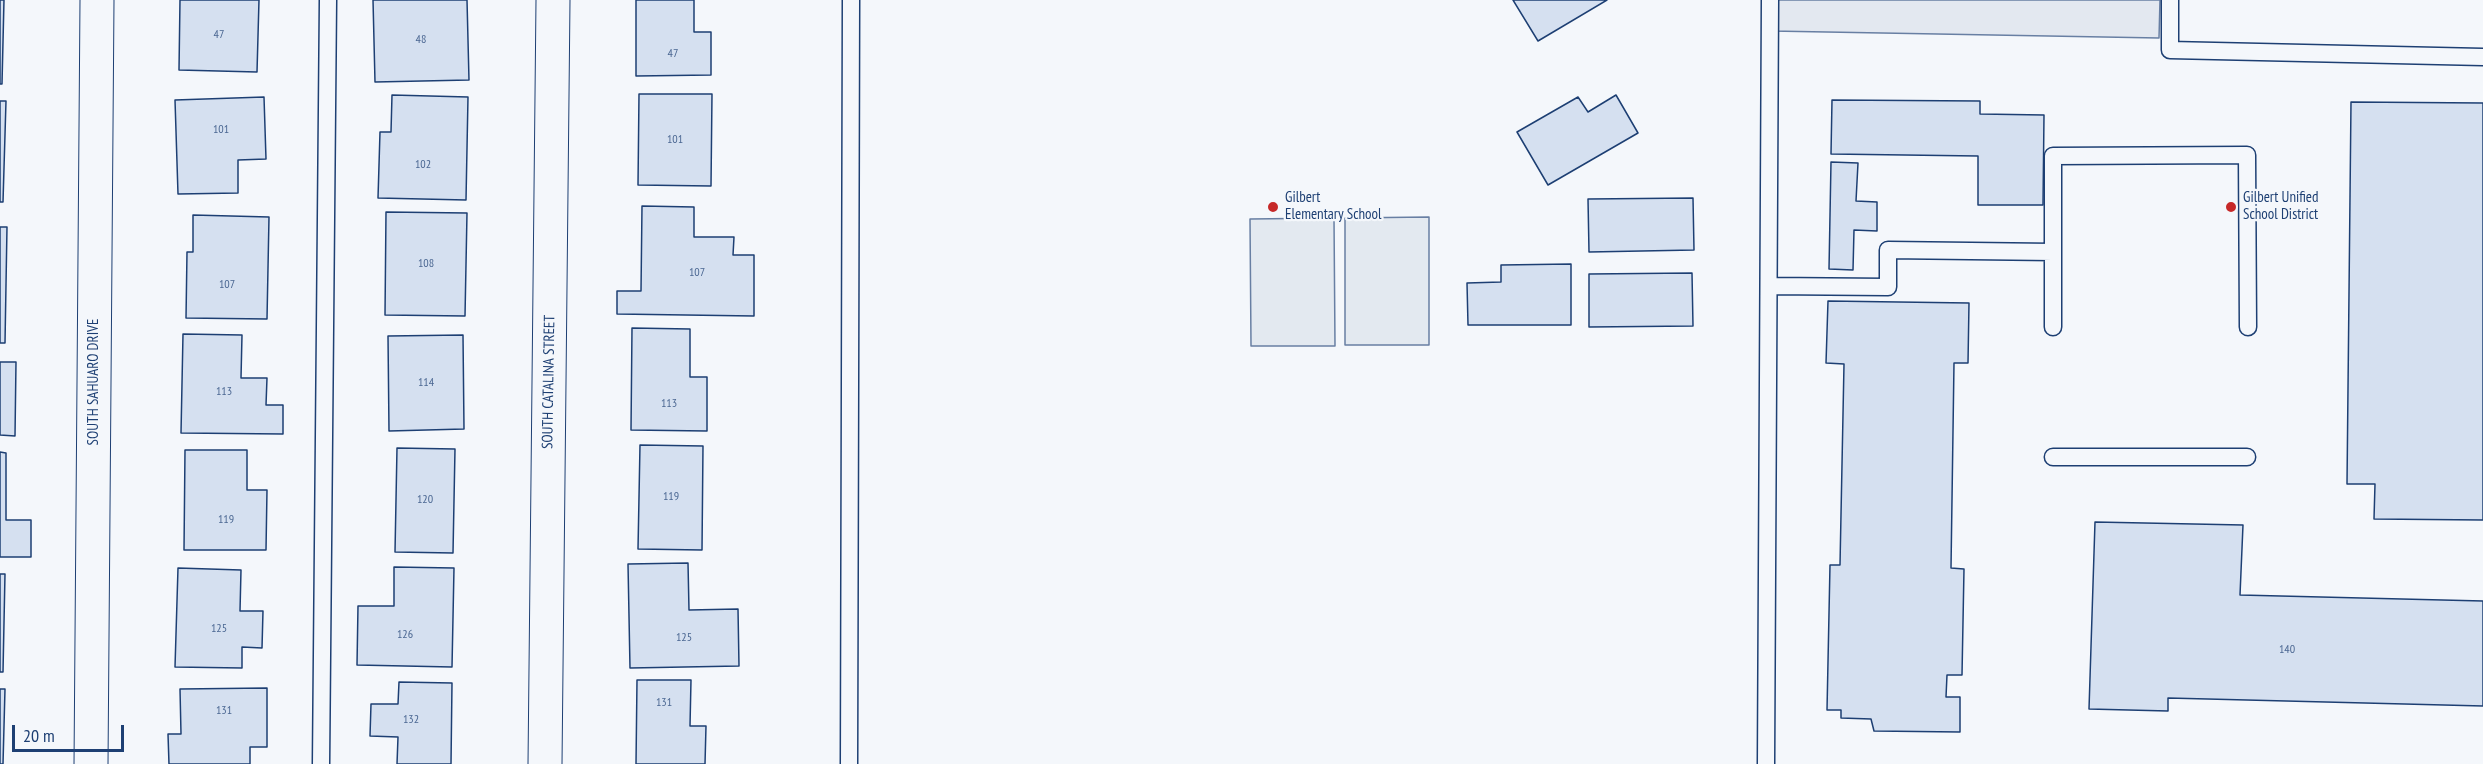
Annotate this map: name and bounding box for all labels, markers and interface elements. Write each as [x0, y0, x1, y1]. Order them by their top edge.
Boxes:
house number: 47 [214, 28, 224, 42]
house number: 48 [416, 33, 426, 47]
house number: 47 [668, 47, 678, 61]
house number: 101 [213, 123, 229, 137]
house number: 101 [667, 133, 683, 147]
house number: 102 [415, 158, 431, 172]
place label: Gilbert Elementary School [1285, 189, 1382, 224]
place label: Gilbert Unified School District [2243, 189, 2319, 224]
marker: Gilbert Elementary School [1266, 200, 1280, 214]
marker: Gilbert Unified School District [2224, 200, 2238, 214]
house number: 108 [418, 257, 434, 271]
house number: 107 [689, 266, 705, 280]
house number: 107 [219, 278, 235, 292]
street label: SOUTH CATALINA STREET [539, 315, 559, 449]
street label: SOUTH SAHUARO DRIVE [85, 318, 103, 446]
house number: 114 [418, 376, 434, 390]
house number: 113 [216, 385, 232, 399]
house number: 113 [661, 397, 677, 411]
house number: 119 [663, 490, 679, 504]
house number: 120 [417, 493, 433, 507]
house number: 119 [218, 513, 234, 527]
house number: 125 [211, 622, 227, 636]
house number: 126 [397, 628, 413, 642]
house number: 125 [676, 631, 692, 645]
house number: 140 [2279, 643, 2295, 657]
house number: 131 [656, 696, 672, 710]
house number: 131 [216, 704, 232, 718]
scale bar [15, 713, 128, 751]
house number: 132 [403, 713, 419, 727]
text: 20 m [23, 724, 55, 747]

